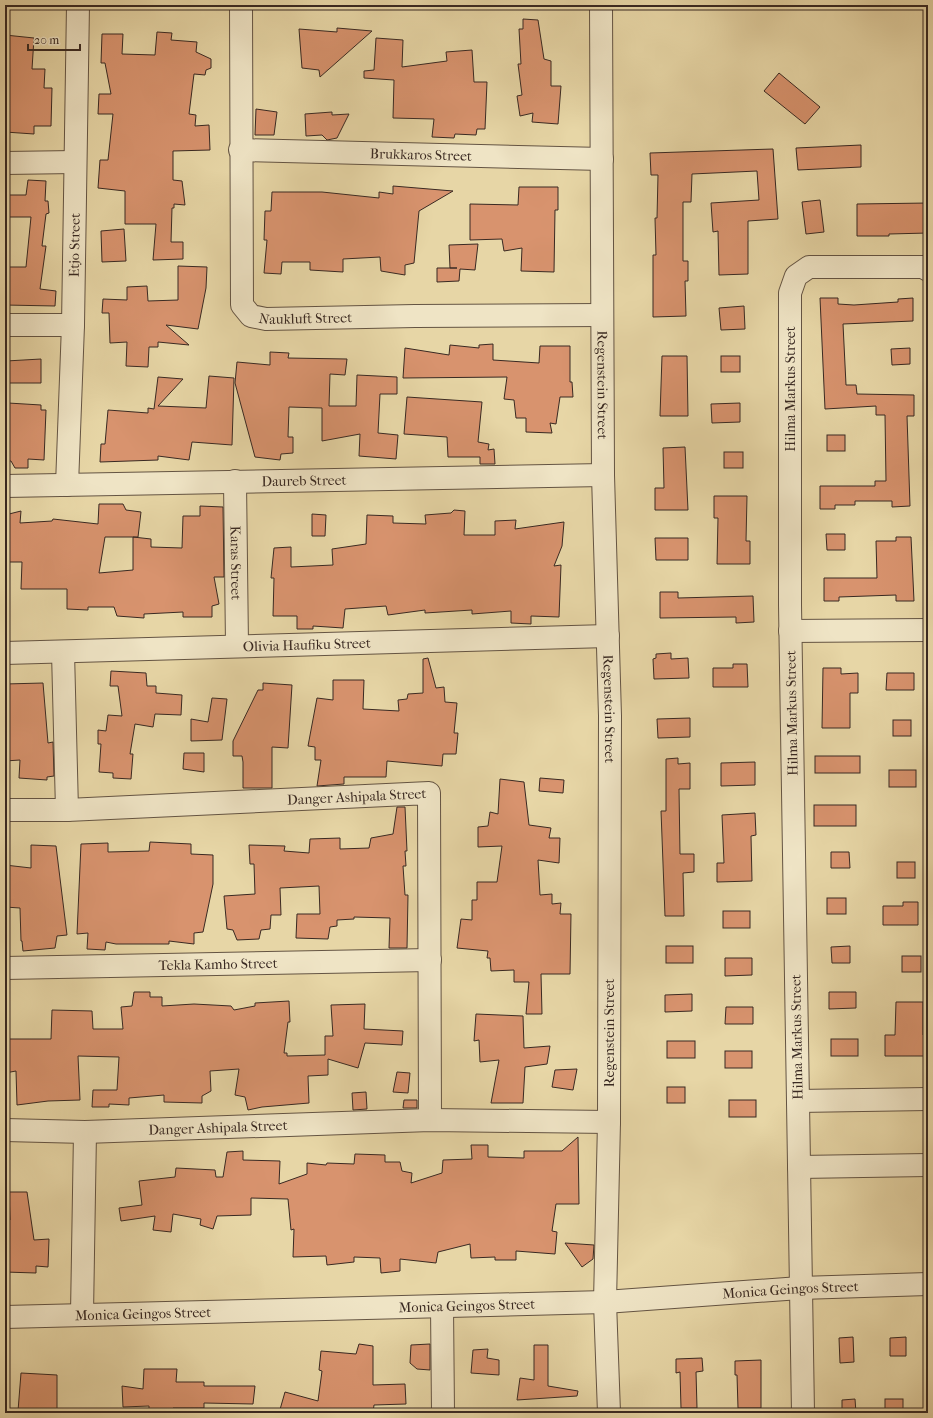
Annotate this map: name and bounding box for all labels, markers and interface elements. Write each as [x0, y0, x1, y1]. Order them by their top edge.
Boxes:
scale bar [28, 26, 80, 52]
text: 20 m [34, 33, 59, 47]
street label: Brukkaros Street [370, 145, 472, 164]
street label: Etjo Street [65, 213, 83, 277]
street label: Naukluft Street [257, 309, 352, 328]
street label: Hilma Markus Street [782, 326, 799, 452]
street label: Regenstein Street [594, 331, 611, 439]
street label: Daureb Street [261, 471, 347, 490]
street label: Karas Street [227, 526, 245, 600]
street label: Olivia Haufiku Street [243, 634, 371, 655]
street label: Hilma Markus Street [782, 650, 802, 776]
street label: Regenstein Street [600, 654, 619, 763]
street label: Danger Ashipala Street [287, 785, 427, 808]
street label: Tekla Kamho Street [158, 954, 278, 974]
street label: Hilma Markus Street [787, 974, 807, 1100]
street label: Regenstein Street [601, 979, 618, 1087]
street label: Danger Ashipala Street [148, 1116, 288, 1138]
street label: Monica Geingos Street [722, 1278, 859, 1302]
street label: Monica Geingos Street [398, 1295, 535, 1316]
street label: Monica Geingos Street [75, 1303, 211, 1324]

